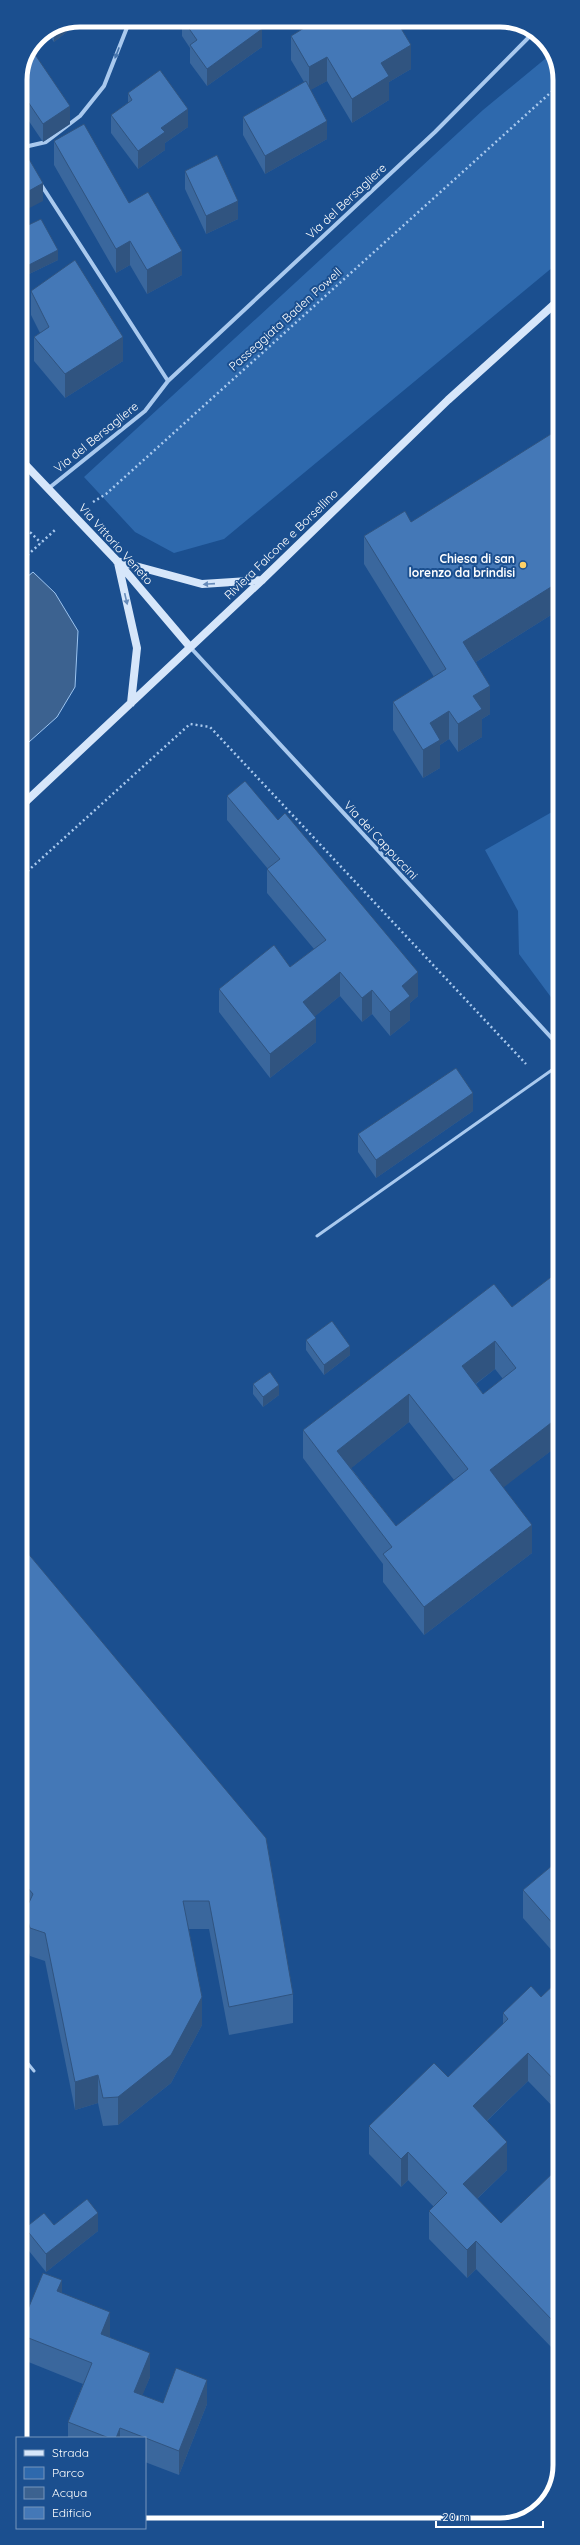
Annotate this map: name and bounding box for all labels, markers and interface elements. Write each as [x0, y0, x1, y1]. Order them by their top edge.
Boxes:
one-way arrow [113, 48, 119, 60]
street label: Via del Bersagliere [303, 160, 389, 242]
street label: Passeggiata Baden Powell [225, 264, 345, 374]
street label: Via del Bersagliere [51, 398, 141, 476]
street label: Riviera Falcone e Borsellino [221, 486, 341, 602]
street label: Via Vittorio Veneto [76, 500, 156, 588]
place label: Chiesa di san lorenzo da brindisi [409, 551, 515, 580]
marker: Chiesa di san lorenzo da brindisi [518, 560, 528, 570]
one-way arrow [203, 580, 215, 587]
one-way arrow [123, 593, 129, 605]
street label: Via dei Cappuccini [341, 798, 421, 882]
legend [16, 2437, 146, 2529]
text: Strada [52, 2445, 89, 2460]
text: Parco [52, 2465, 84, 2480]
text: Acqua [52, 2485, 87, 2500]
scale bar [436, 2503, 543, 2529]
text: Edificio [52, 2505, 92, 2520]
text: 20 m [442, 2509, 470, 2524]

